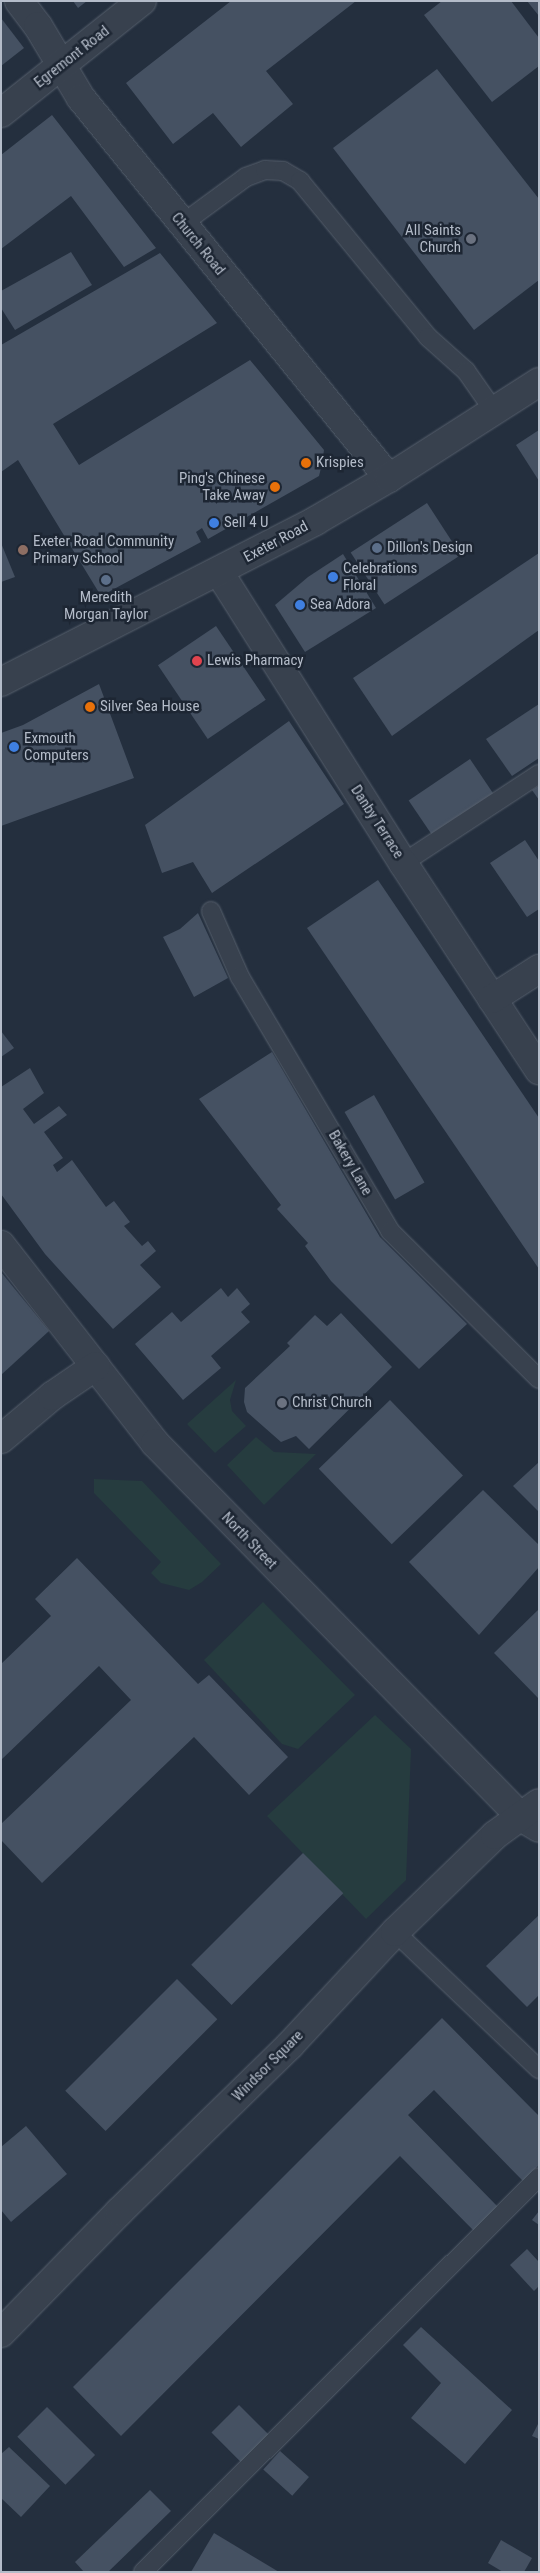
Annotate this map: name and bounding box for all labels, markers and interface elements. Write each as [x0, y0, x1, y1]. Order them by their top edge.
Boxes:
street label: Egremont Road [31, 22, 113, 92]
street label: Church Road [167, 209, 229, 279]
place label: All Saints Church [405, 221, 461, 256]
marker: All Saints Church [465, 233, 477, 245]
place label: Krispies [316, 454, 364, 472]
marker: Krispies [300, 457, 312, 469]
place label: Ping's Chinese Take Away [179, 469, 265, 504]
marker: Ping's Chinese Take Away [269, 481, 281, 493]
place label: Sell 4 U [224, 514, 268, 532]
marker: Sell 4 U [208, 517, 220, 529]
street label: Exeter Road [241, 517, 311, 567]
place label: Exeter Road Community Primary School [33, 532, 174, 567]
place label: Dillon's Design [387, 539, 473, 557]
marker: Dillon's Design [371, 542, 383, 554]
marker: Exeter Road Community Primary School [17, 544, 29, 556]
place label: Celebrations Floral [343, 559, 417, 594]
marker: Celebrations Floral [327, 571, 339, 583]
marker: Meredith Morgan Taylor [100, 574, 112, 586]
place label: Meredith Morgan Taylor [64, 588, 148, 623]
place label: Sea Adora [310, 596, 371, 614]
marker: Sea Adora [294, 599, 306, 611]
place label: Lewis Pharmacy [207, 652, 304, 670]
marker: Lewis Pharmacy [191, 655, 203, 667]
place label: Silver Sea House [100, 698, 199, 716]
marker: Silver Sea House [84, 701, 96, 713]
place label: Exmouth Computers [24, 729, 89, 764]
marker: Exmouth Computers [8, 741, 20, 753]
street label: Danby Terrace [347, 782, 407, 862]
street label: Bakery Lane [324, 1127, 376, 1199]
place label: Christ Church [292, 1394, 372, 1412]
marker: Christ Church [276, 1397, 288, 1409]
street label: North Street [218, 1509, 280, 1573]
street label: Windsor Square [229, 2027, 307, 2105]

